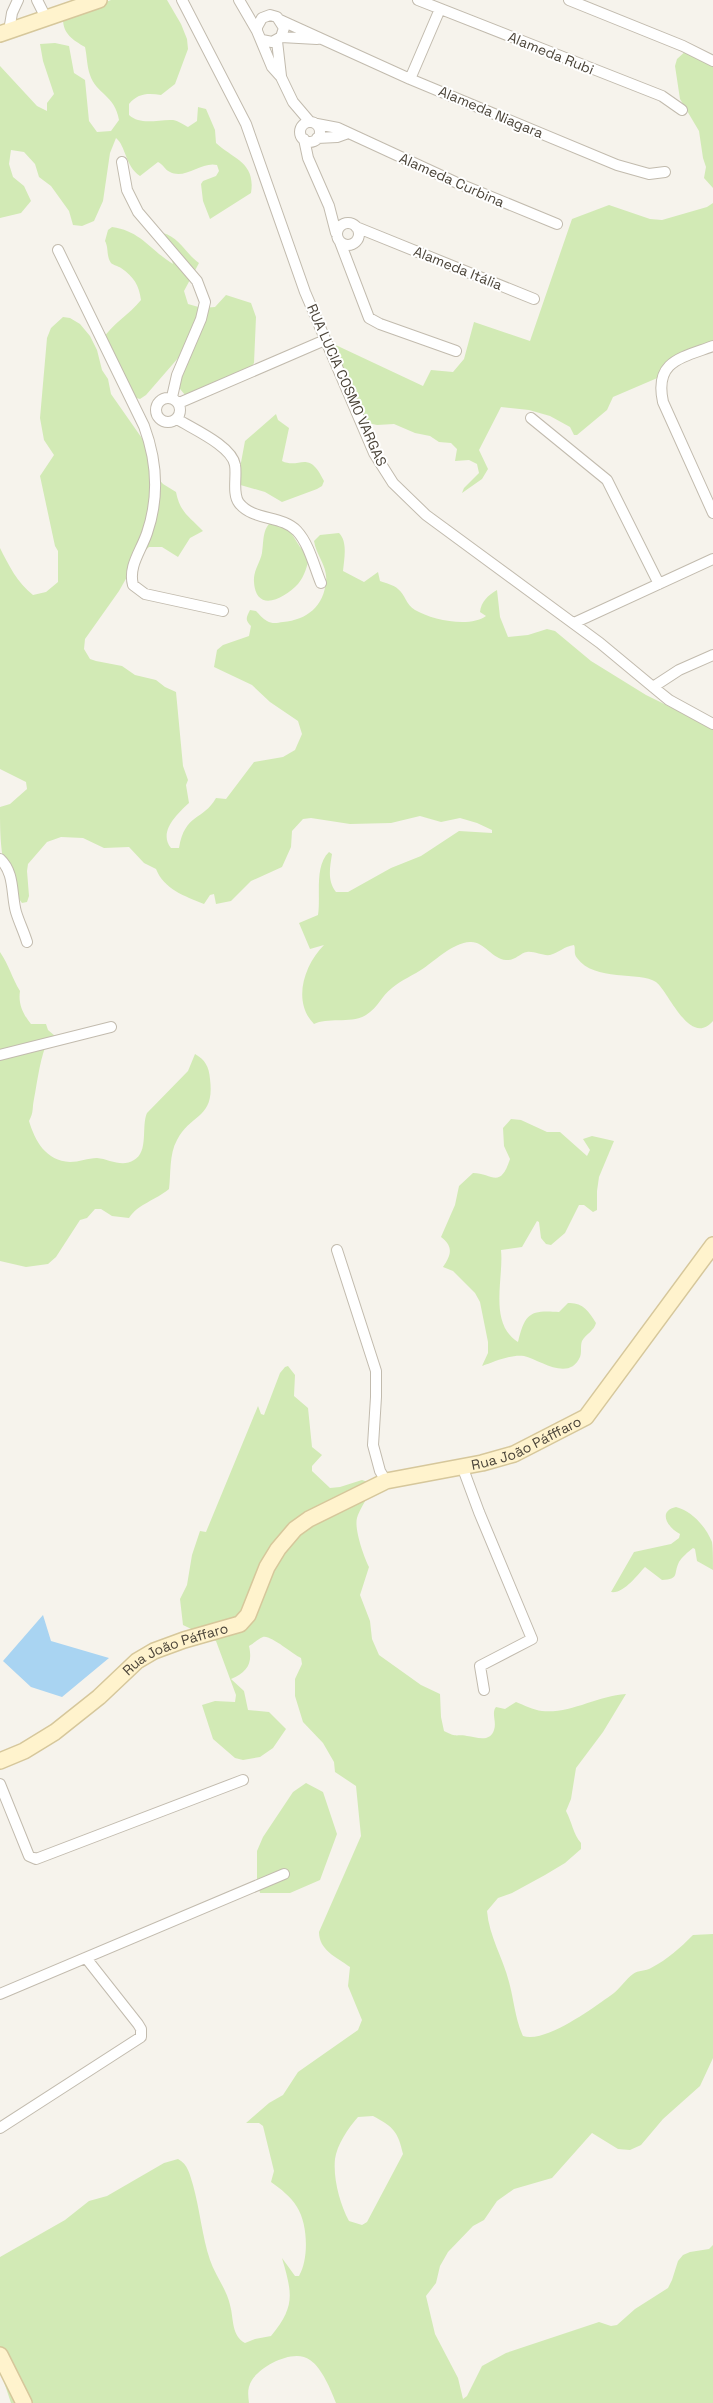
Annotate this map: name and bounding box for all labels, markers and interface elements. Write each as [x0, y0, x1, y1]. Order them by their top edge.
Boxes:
street label: Alameda Rubi [505, 28, 597, 78]
street label: Alameda Niagara [436, 82, 546, 142]
street label: Alameda Curbina [397, 149, 507, 211]
street label: Alameda Itália [411, 242, 505, 294]
street label: RUA LUCIA COSMO VARGAS [303, 301, 391, 469]
street label: Rua João Páfffaro [470, 1412, 584, 1474]
street label: Rua João Páffaro [119, 1619, 230, 1679]

